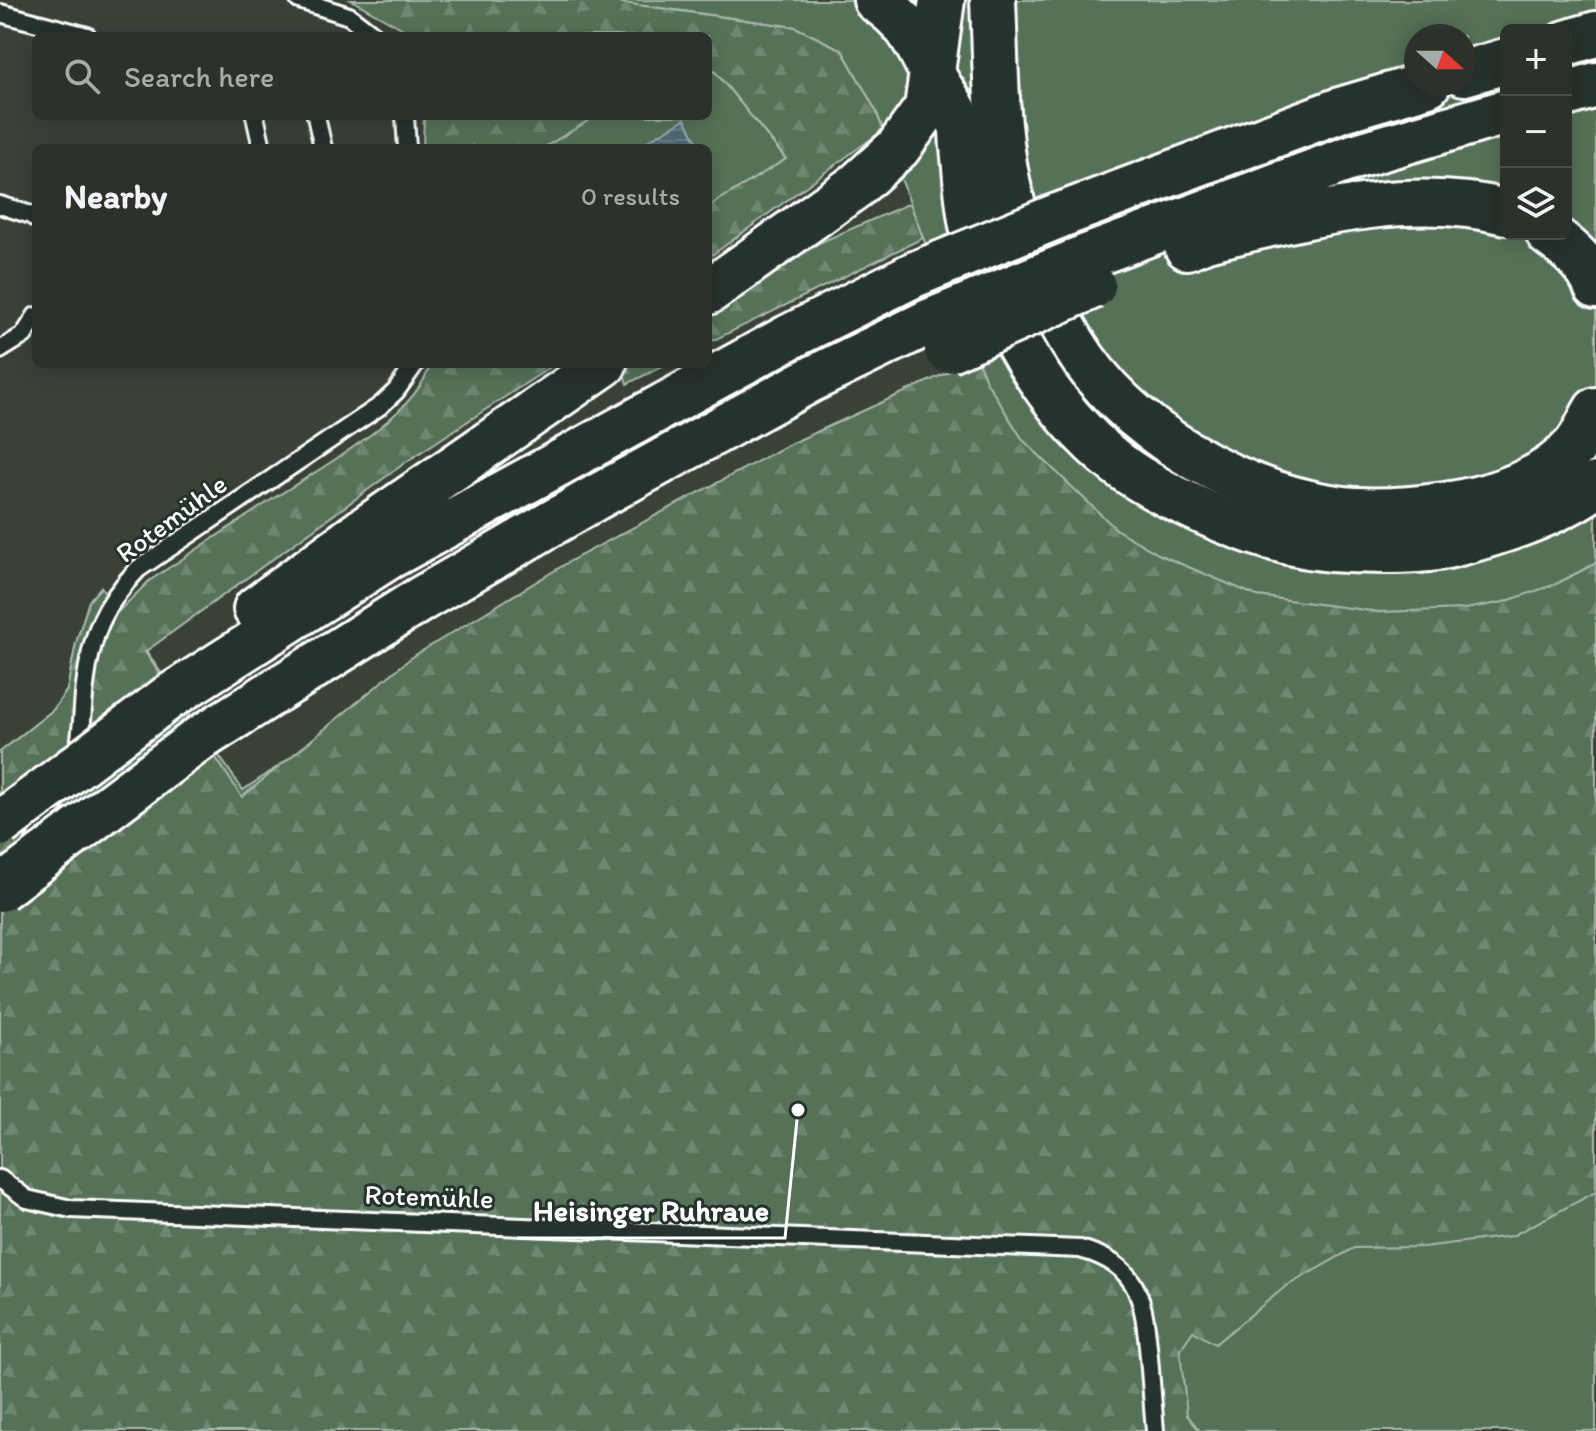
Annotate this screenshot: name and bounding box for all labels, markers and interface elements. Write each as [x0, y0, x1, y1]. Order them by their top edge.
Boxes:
north arrow [1404, 24, 1476, 96]
map controls [1500, 24, 1572, 240]
button: + [1500, 24, 1572, 96]
search box [32, 32, 712, 120]
icon: search [60, 54, 104, 98]
text: Search here [124, 58, 274, 95]
button: − [1500, 96, 1572, 168]
button: layers [1500, 168, 1572, 240]
text: Nearby [64, 176, 167, 217]
text: 0 results [581, 180, 680, 212]
street label: Rotemühle [109, 466, 233, 570]
street label: Rotemühle [364, 1177, 494, 1215]
callout: Heisinger Ruhraue [517, 1184, 785, 1238]
text: Heisinger Ruhraue [533, 1192, 769, 1229]

